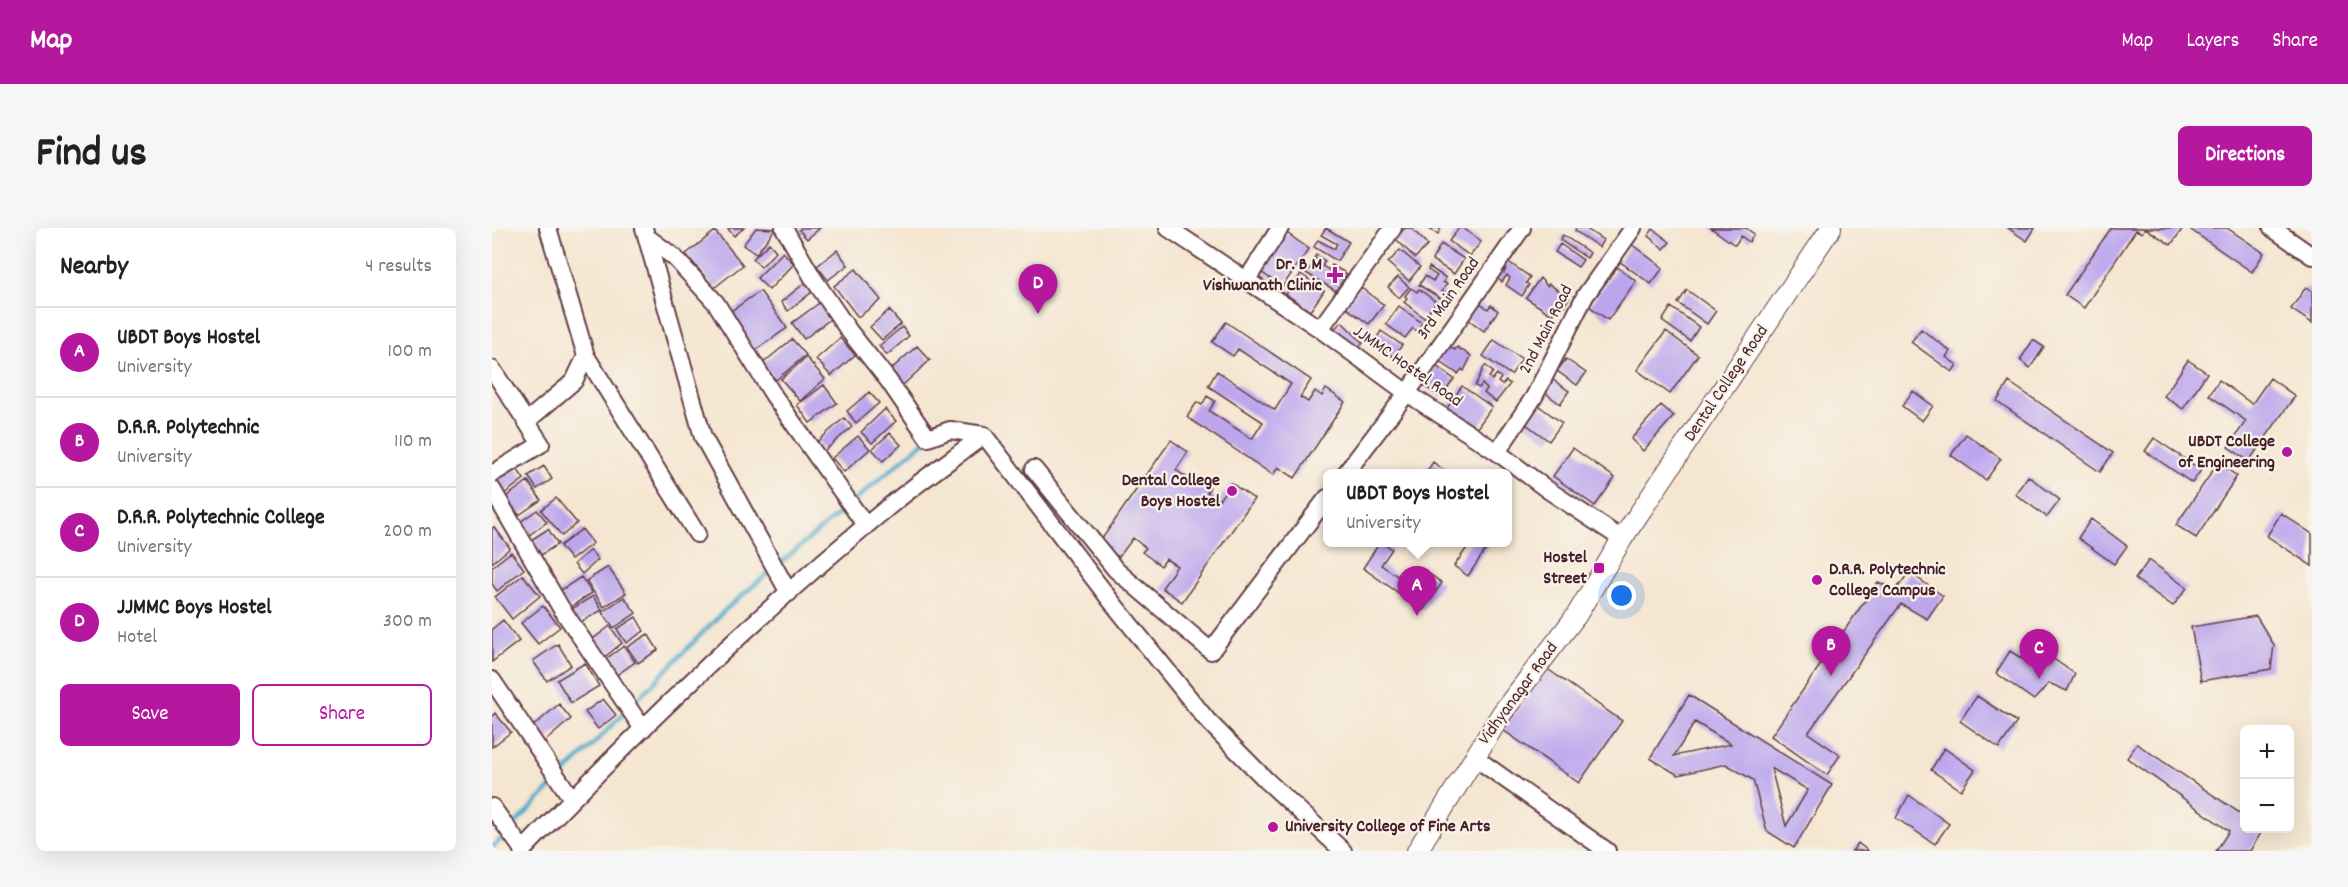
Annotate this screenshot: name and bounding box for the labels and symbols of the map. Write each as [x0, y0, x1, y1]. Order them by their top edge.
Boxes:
place label: Dr. B M Vishwanath Clinic [1203, 253, 1322, 299]
street label: 3rd Main Road [1411, 253, 1487, 345]
pin: D [1018, 264, 1058, 314]
marker: Dr. B M Vishwanath Clinic [1326, 266, 1344, 284]
street label: 2nd Main Road [1514, 281, 1580, 379]
street label: JJMMC Hostel Road [1347, 320, 1467, 414]
street label: Dental College Road [1679, 321, 1775, 447]
place label: UBDT College of Engineering [2179, 430, 2275, 476]
marker: UBDT College of Engineering [2280, 445, 2294, 459]
place label: Dental College Boys Hostel [1122, 469, 1221, 515]
marker: Dental College Boys Hostel [1225, 484, 1239, 498]
place label: Hostel Street [1543, 546, 1588, 592]
place label: D.R.R. Polytechnic College Campus [1829, 558, 1946, 604]
marker: Hostel Street [1592, 561, 1606, 575]
pin: A [1398, 566, 1436, 616]
marker: D.R.R. Polytechnic College Campus [1810, 573, 1824, 587]
your location [1607, 581, 1636, 610]
pin: B [1812, 626, 1850, 676]
pin: C [2020, 630, 2058, 679]
street label: Vidhyanagar Road [1473, 637, 1565, 751]
place label: University College of Fine Arts [1285, 815, 1491, 840]
marker: University College of Fine Arts [1266, 820, 1280, 834]

